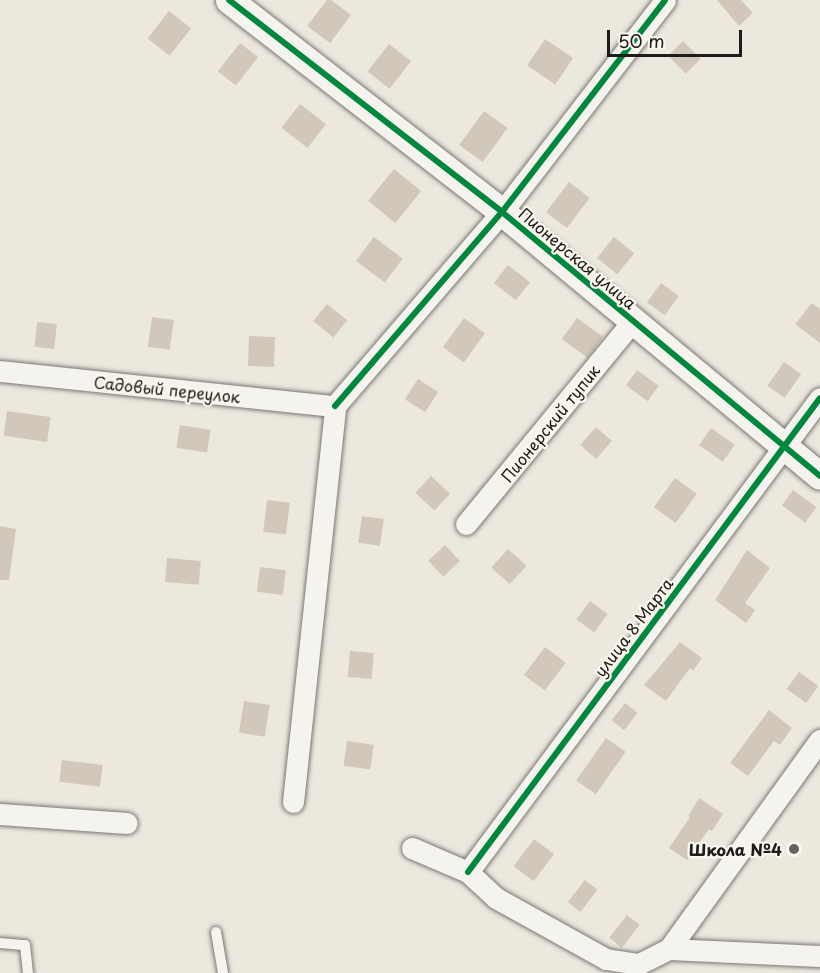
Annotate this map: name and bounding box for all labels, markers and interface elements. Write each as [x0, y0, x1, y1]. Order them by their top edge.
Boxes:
scale bar [610, 18, 745, 56]
text: 50 m [618, 27, 665, 54]
street label: Пионерская улица [515, 203, 641, 313]
street label: Пионерский тупик [497, 360, 603, 486]
street label: Садовый переулок [93, 372, 241, 406]
street label: улица 8 Марта [589, 573, 677, 681]
place label: Школа №4 [688, 839, 782, 859]
marker: Школа №4 [787, 842, 801, 856]

